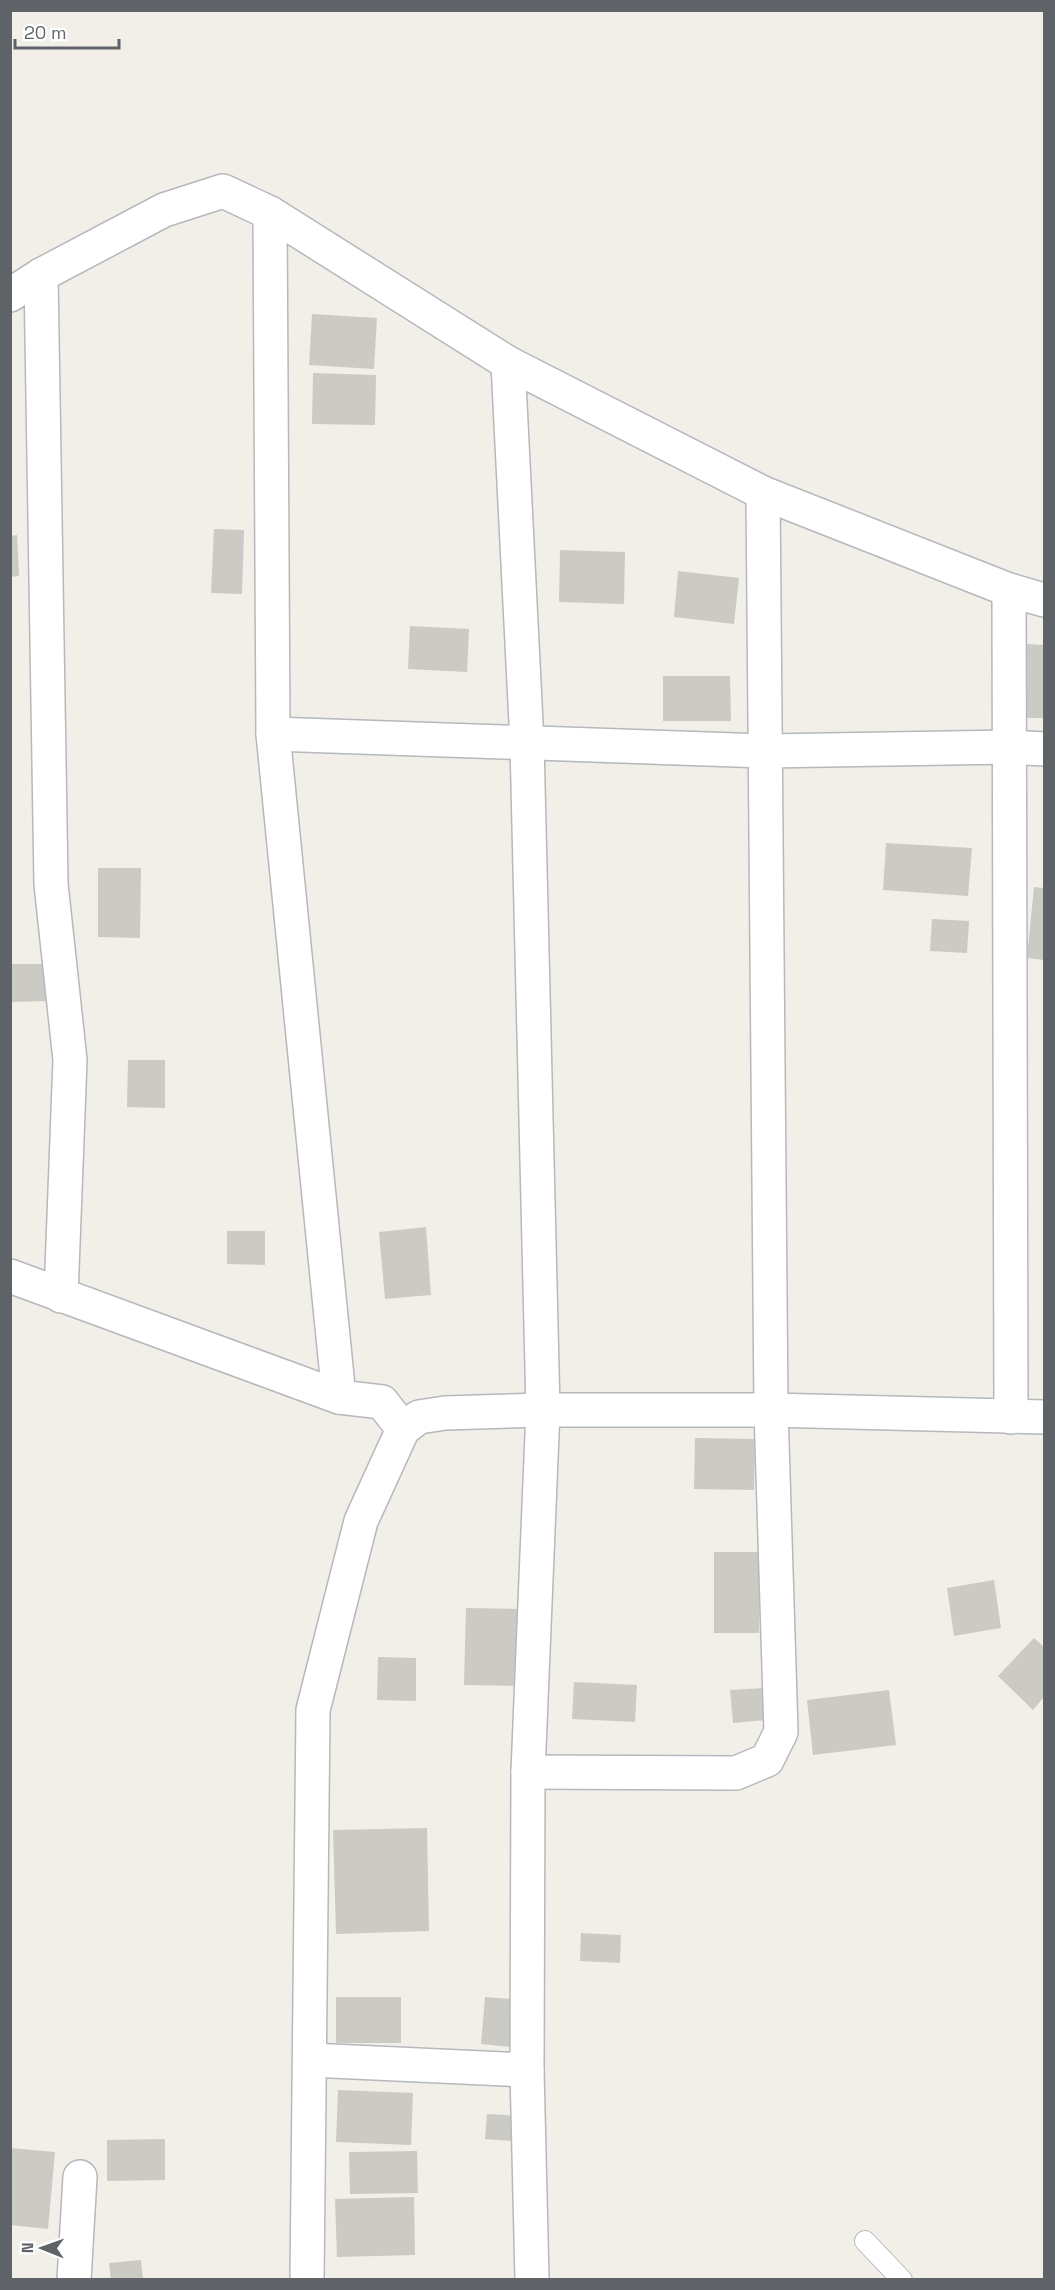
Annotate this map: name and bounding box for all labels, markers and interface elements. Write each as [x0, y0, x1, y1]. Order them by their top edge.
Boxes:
scale bar [15, 12, 118, 50]
text: 20 m [24, 21, 67, 44]
north arrow [12, 2218, 72, 2278]
text: N [17, 2242, 38, 2253]

